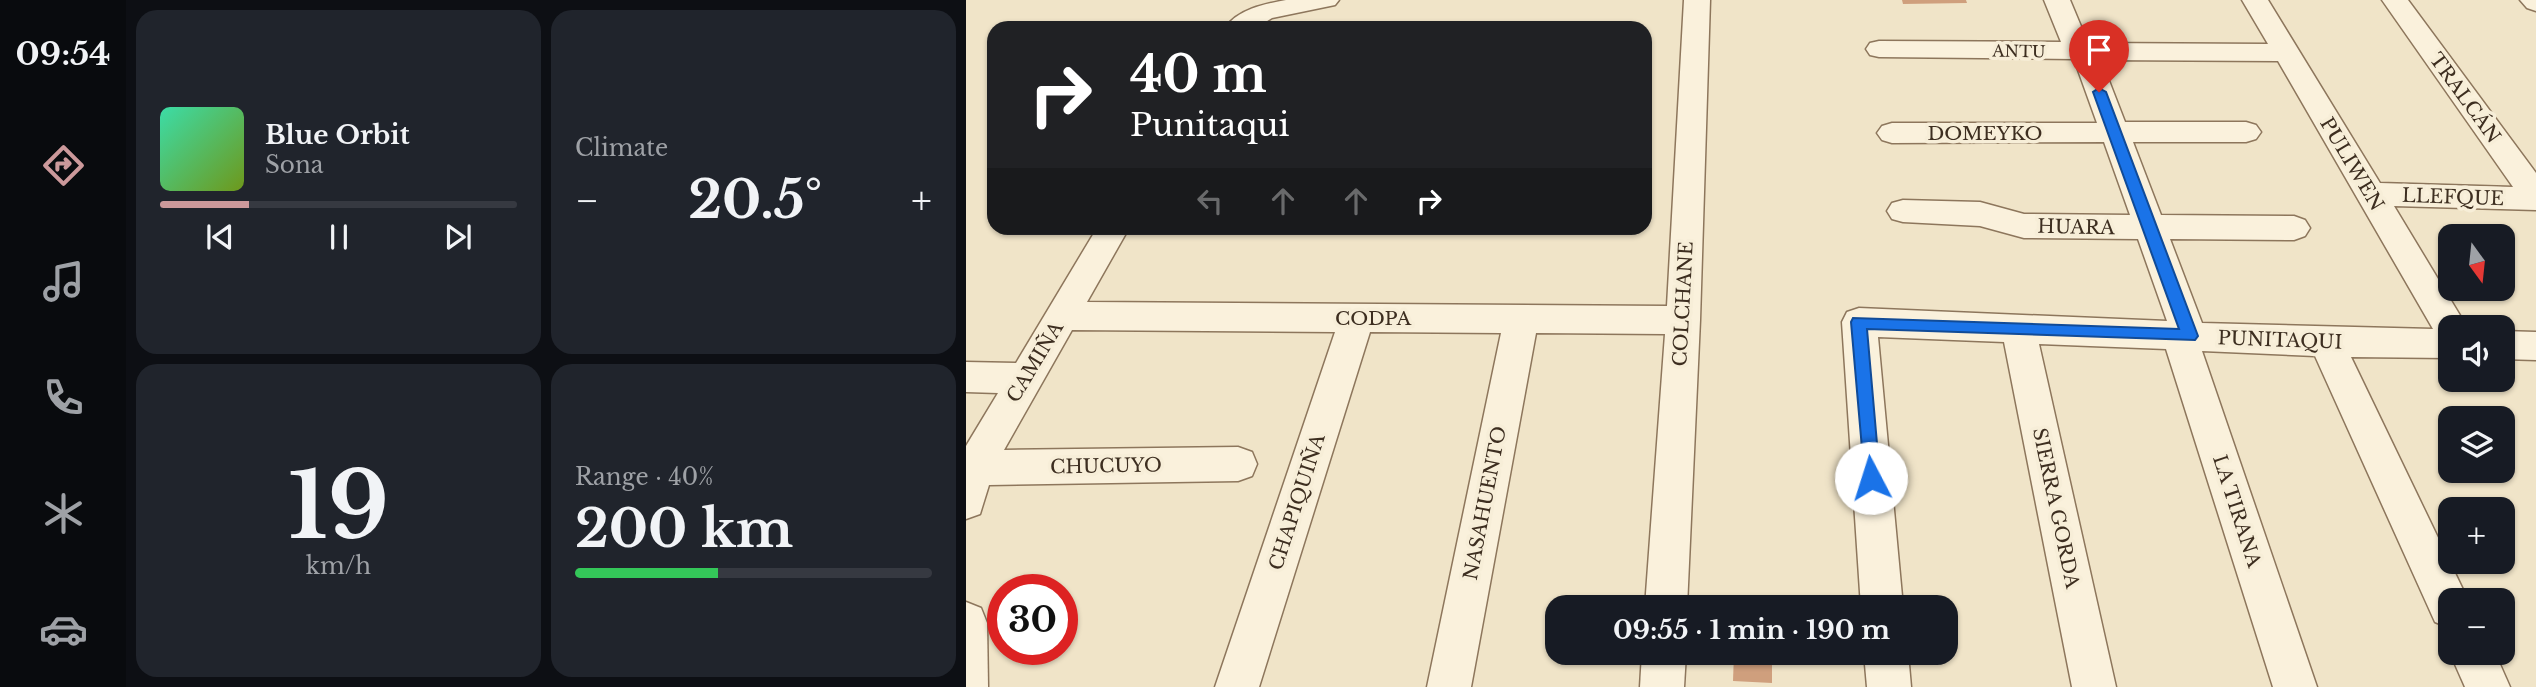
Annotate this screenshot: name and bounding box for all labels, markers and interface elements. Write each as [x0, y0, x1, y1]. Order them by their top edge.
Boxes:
pin [2069, 20, 2129, 92]
icon: arrive [2080, 31, 2118, 69]
text: 09:54 [15, 34, 111, 74]
street label: ANTU [1991, 41, 2046, 61]
text: 40 m [1130, 44, 1267, 105]
street label: TRALCÁN [2425, 48, 2505, 148]
icon: right [1015, 49, 1106, 140]
text: Punitaqui [1130, 105, 1289, 145]
street label: PULIWEN [2315, 113, 2389, 215]
text: Blue Orbit [265, 119, 410, 151]
street label: DOMEYKO [1928, 122, 2042, 145]
text: Climate [575, 134, 668, 162]
icon: directions [39, 141, 88, 190]
text: Sona [265, 151, 323, 179]
text: 20.5° [688, 168, 822, 232]
text: − [575, 177, 599, 224]
text: + [911, 177, 932, 224]
icon: left [1191, 182, 1229, 220]
icon: ahead [1264, 182, 1302, 220]
icon: ahead [1337, 182, 1375, 220]
icon: right [1410, 182, 1448, 220]
street label: LLEFQUE [2402, 184, 2504, 210]
street label: HUARA [2037, 215, 2115, 239]
icon: previous [201, 218, 239, 256]
icon: pause [320, 218, 358, 256]
icon: next [439, 218, 477, 256]
north arrow [2438, 224, 2515, 301]
map controls [2438, 224, 2515, 665]
street label: COLCHANE [1668, 241, 1698, 367]
icon: music [39, 257, 88, 306]
street label: CODPA [1335, 307, 1411, 330]
button: sound [2438, 315, 2515, 392]
street label: CAMIÑA [1001, 317, 1068, 407]
street label: PUNITAQUI [2217, 326, 2343, 354]
icon: phone [39, 373, 88, 422]
button: layers [2438, 406, 2515, 483]
street label: NASAHUENTO [1459, 424, 1511, 582]
street label: SIERRA GORDA [2028, 426, 2084, 591]
street label: CHAPIQUIÑA [1263, 430, 1330, 573]
position arrow [1834, 441, 1908, 515]
text: 19 [288, 450, 389, 563]
street label: LA TIRANA [2208, 452, 2266, 570]
street label: CHUCUYO [1050, 454, 1162, 478]
text: Range · 40% [575, 463, 714, 491]
icon: climate [39, 489, 88, 538]
text: 200 km [575, 497, 793, 561]
button: + [2438, 497, 2515, 574]
text: km/h [306, 552, 371, 580]
speed limit sign: 30 [987, 574, 1078, 665]
button: − [2438, 588, 2515, 665]
icon: car [39, 605, 88, 654]
text: 09:55 · 1 min · 190 m [1613, 614, 1890, 646]

